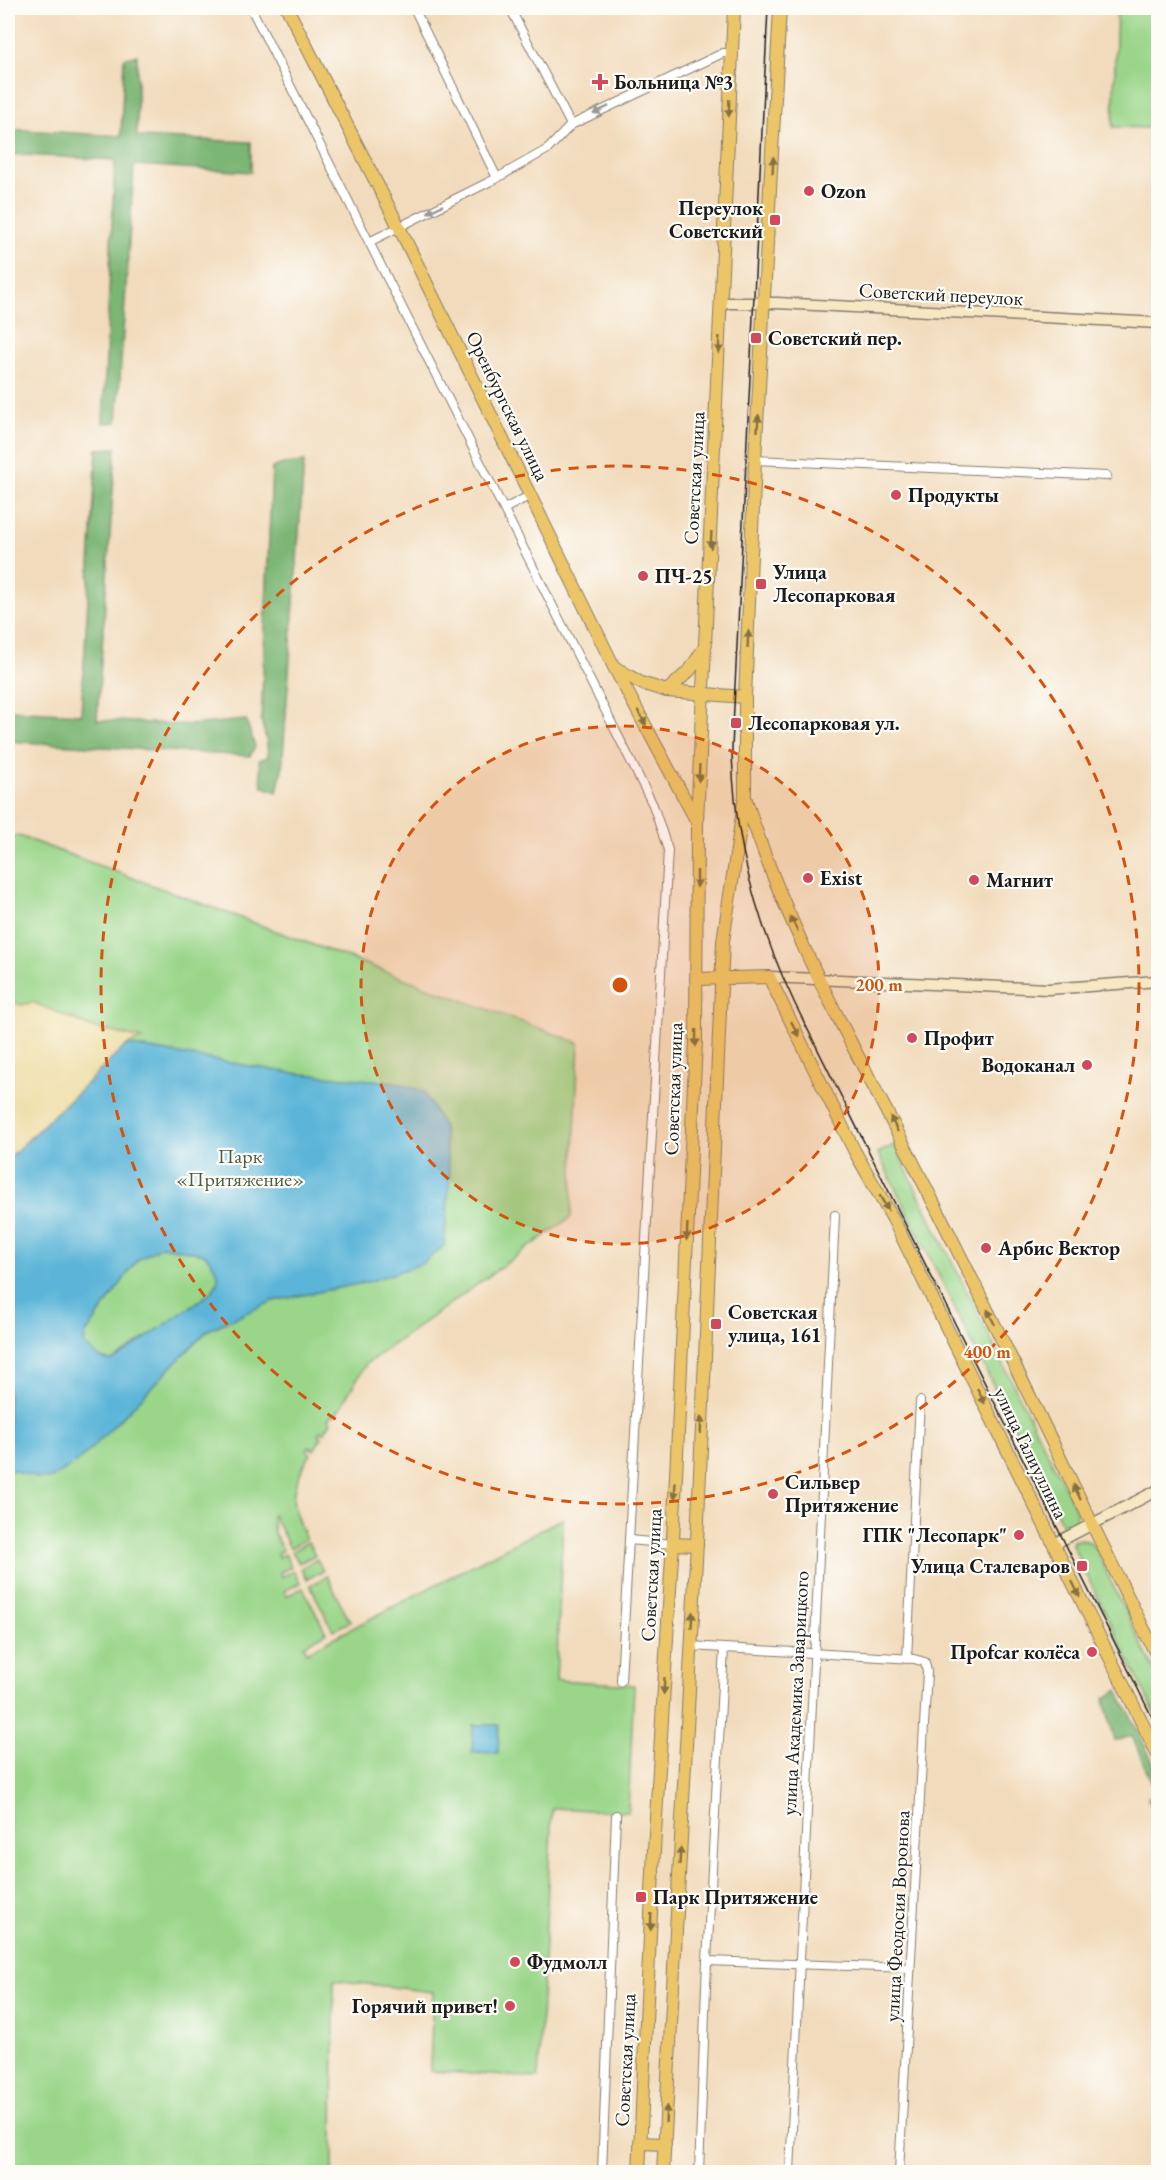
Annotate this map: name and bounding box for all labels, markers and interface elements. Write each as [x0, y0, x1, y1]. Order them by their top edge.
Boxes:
place label: Больница №3 [614, 69, 733, 95]
marker: Больница №3 [591, 73, 609, 91]
one-way arrow [724, 98, 733, 117]
one-way arrow [593, 106, 610, 115]
one-way arrow [768, 156, 777, 175]
place label: Ozon [821, 178, 866, 204]
marker: Ozon [802, 184, 816, 198]
place label: Переулок Советский [669, 195, 763, 244]
one-way arrow [426, 204, 443, 214]
marker: Переулок Советский [768, 213, 782, 227]
street label: Советский переулок [858, 277, 1024, 311]
place label: Советский пер. [768, 325, 902, 351]
street label: Оренбургская улица [460, 327, 556, 485]
marker: Советский пер. [749, 331, 763, 345]
one-way arrow [715, 335, 724, 354]
street label: Советская улица [678, 411, 710, 545]
one-way arrow [753, 414, 763, 433]
place label: Продукты [908, 482, 999, 508]
marker: Продукты [889, 488, 903, 502]
one-way arrow [707, 530, 716, 549]
place label: Улица Лесопарковая [772, 559, 896, 608]
place label: ПЧ-25 [655, 563, 713, 589]
marker: ПЧ-25 [636, 569, 650, 583]
marker: Улица Лесопарковая [754, 577, 768, 591]
one-way arrow [743, 629, 752, 648]
one-way arrow [637, 710, 647, 727]
place label: Лесопарковая ул. [748, 710, 900, 736]
marker: Лесопарковая ул. [729, 716, 743, 730]
one-way arrow [695, 763, 704, 782]
place label: Exist [820, 865, 863, 891]
place label: Магнит [986, 867, 1053, 893]
one-way arrow [692, 870, 701, 889]
marker: Exist [801, 871, 815, 885]
marker: Магнит [967, 873, 981, 887]
one-way arrow [789, 916, 798, 933]
text: 200 m [855, 973, 903, 996]
centre of rings [610, 975, 630, 995]
one-way arrow [790, 1020, 800, 1038]
street label: Советская улица [658, 1022, 688, 1156]
place label: Профит [924, 1025, 994, 1051]
one-way arrow [691, 1028, 700, 1047]
marker: Профит [905, 1031, 919, 1045]
place label: Водоканал [981, 1052, 1075, 1078]
marker: Водоканал [1080, 1058, 1094, 1072]
one-way arrow [889, 1116, 898, 1133]
park label: Парк «Притяжение» [176, 1143, 304, 1192]
one-way arrow [879, 1195, 889, 1212]
one-way arrow [682, 1223, 692, 1242]
place label: Арбис Вектор [997, 1235, 1120, 1261]
marker: Арбис Вектор [979, 1241, 993, 1255]
place label: Советская улица, 161 [728, 1299, 821, 1348]
one-way arrow [986, 1309, 996, 1326]
marker: Советская улица, 161 [709, 1317, 723, 1331]
text: 400 m [963, 1340, 1011, 1363]
street label: улица Галиуллина [988, 1383, 1074, 1523]
one-way arrow [976, 1387, 985, 1404]
one-way arrow [697, 1415, 706, 1434]
place label: Сильвер Притяжение [785, 1469, 899, 1518]
one-way arrow [671, 1481, 680, 1500]
one-way arrow [1072, 1484, 1081, 1501]
marker: Сильвер Притяжение [766, 1487, 780, 1501]
street label: Советская улица [635, 1508, 667, 1642]
place label: ГПК "Лесопарк" [862, 1522, 1007, 1548]
marker: ГПК "Лесопарк" [1012, 1528, 1026, 1542]
place label: Улица Сталеваров [910, 1553, 1070, 1579]
marker: Улица Сталеваров [1075, 1559, 1089, 1573]
street label: улица Академика Заварицкого [776, 1570, 814, 1816]
one-way arrow [1072, 1581, 1081, 1598]
one-way arrow [687, 1610, 697, 1629]
place label: Проfcar колёса [950, 1639, 1080, 1665]
marker: Проfcar колёса [1085, 1645, 1099, 1659]
one-way arrow [659, 1676, 669, 1695]
street label: улица Феодосия Воронова [878, 1809, 916, 2023]
one-way arrow [675, 1847, 684, 1866]
place label: Парк Притяжение [653, 1884, 818, 1910]
marker: Парк Притяжение [634, 1890, 648, 1904]
one-way arrow [647, 1913, 656, 1932]
place label: Фудмолл [527, 1949, 607, 1975]
marker: Фудмолл [508, 1955, 522, 1969]
place label: Горячий привет! [352, 1993, 498, 2019]
street label: Советская улица [609, 1993, 641, 2127]
marker: Горячий привет! [503, 1999, 517, 2013]
one-way arrow [662, 2105, 671, 2124]

